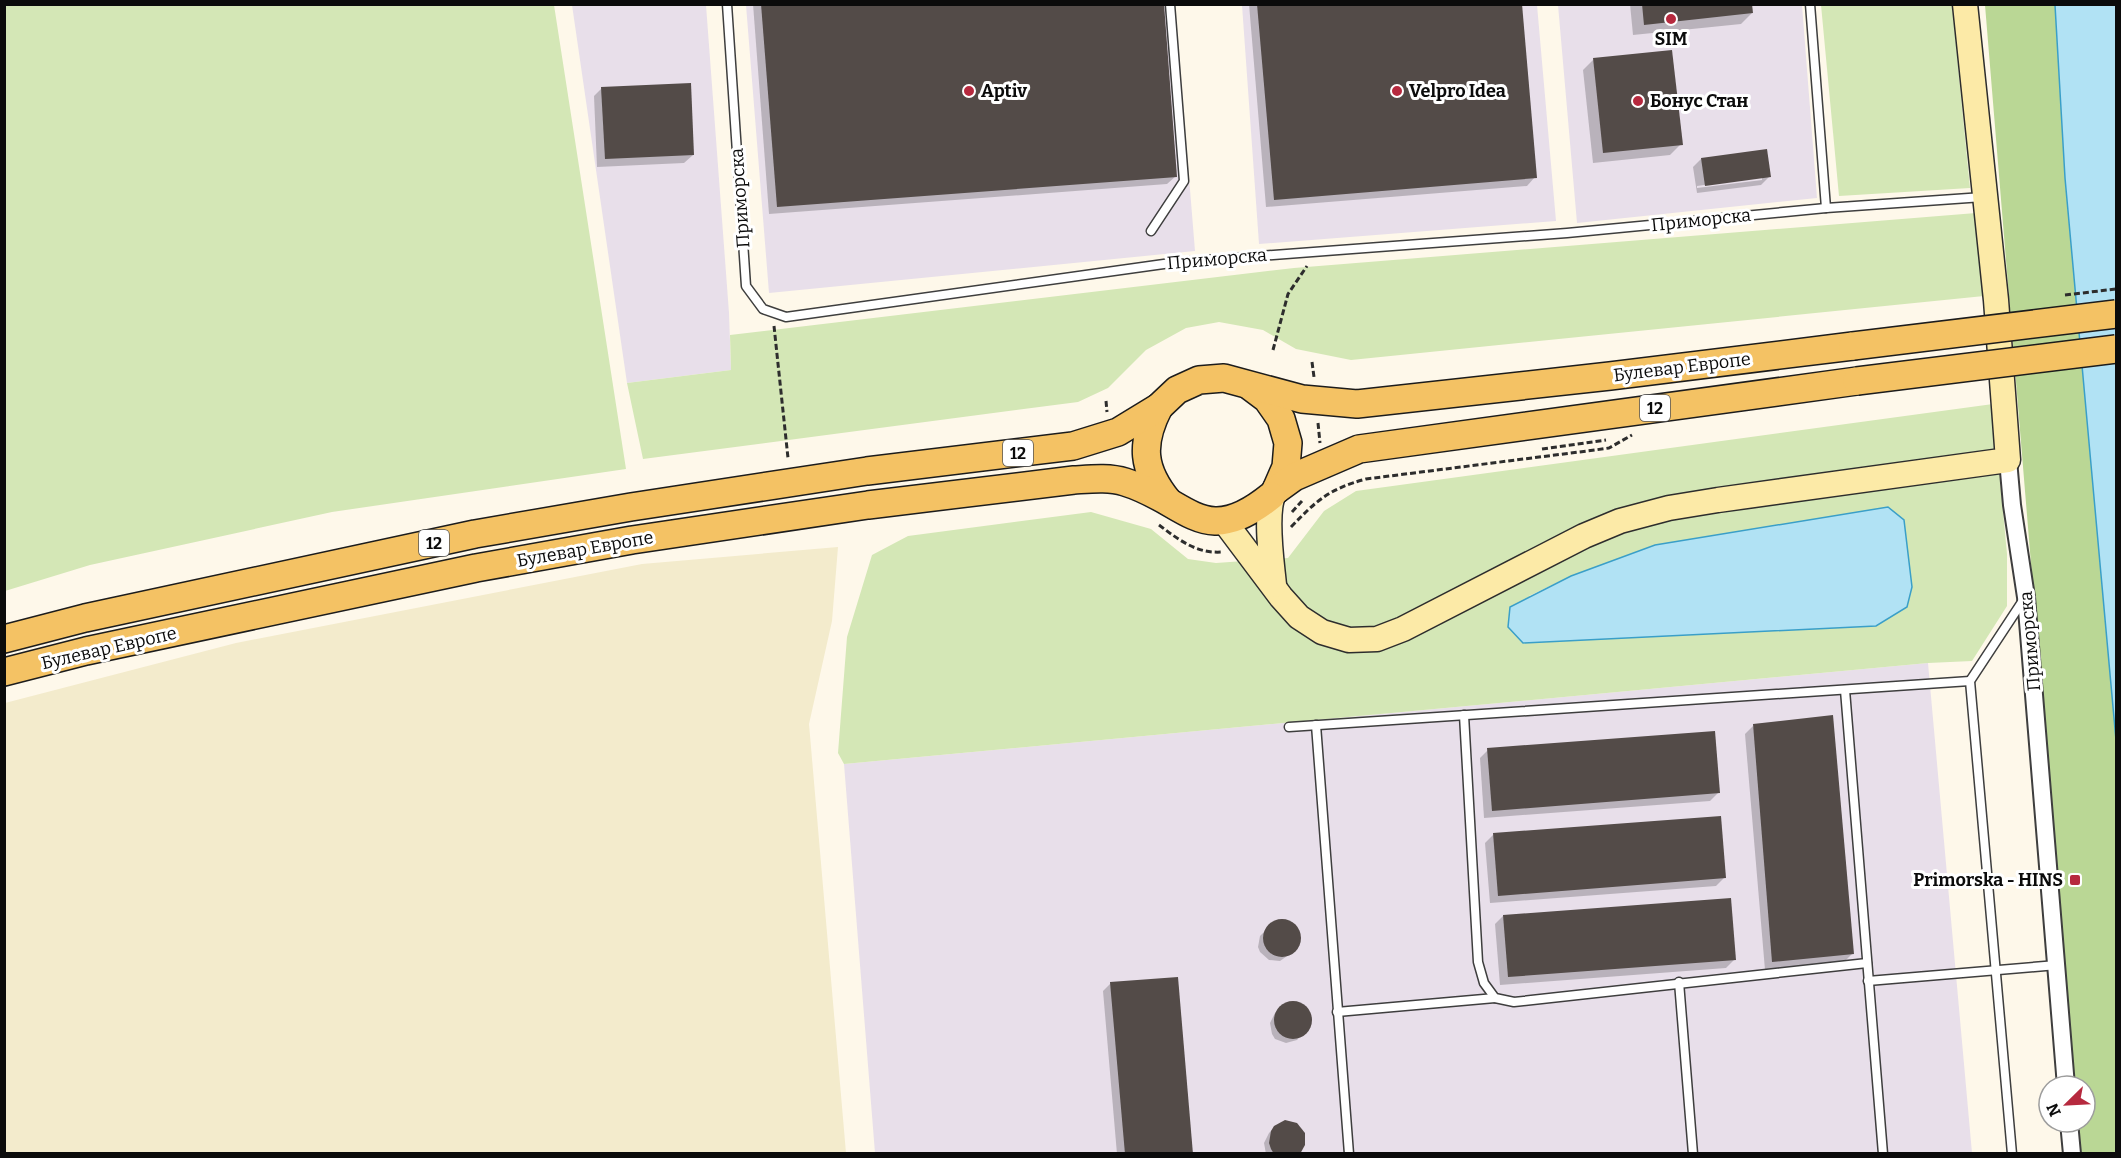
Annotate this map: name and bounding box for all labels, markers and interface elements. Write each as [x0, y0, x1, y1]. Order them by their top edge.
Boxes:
marker: SIM [1664, 12, 1678, 26]
place label: SIM [1655, 28, 1688, 50]
place label: Aptiv [981, 80, 1027, 102]
place label: Velpro Idea [1409, 80, 1506, 102]
marker: Aptiv [962, 84, 976, 98]
marker: Velpro Idea [1390, 84, 1404, 98]
place label: Бонус Стан [1650, 90, 1748, 112]
marker: Бонус Стан [1631, 94, 1645, 108]
street label: Приморска [726, 147, 754, 249]
street label: Приморска [1650, 204, 1752, 236]
street label: Приморска [1166, 244, 1268, 274]
street label: Булевар Европе [1612, 348, 1752, 386]
road number: 12 [1640, 395, 1670, 421]
road number: 12 [1003, 440, 1033, 466]
street label: Булевар Европе [515, 526, 655, 572]
road number: 12 [419, 530, 449, 556]
street label: Приморска [2015, 590, 2045, 692]
street label: Булевар Европе [39, 622, 179, 674]
place label: Primorska - HINS [1913, 869, 2063, 891]
marker: Primorska - HINS [2068, 873, 2082, 887]
north arrow [2037, 1074, 2097, 1134]
text: N [2043, 1100, 2065, 1119]

